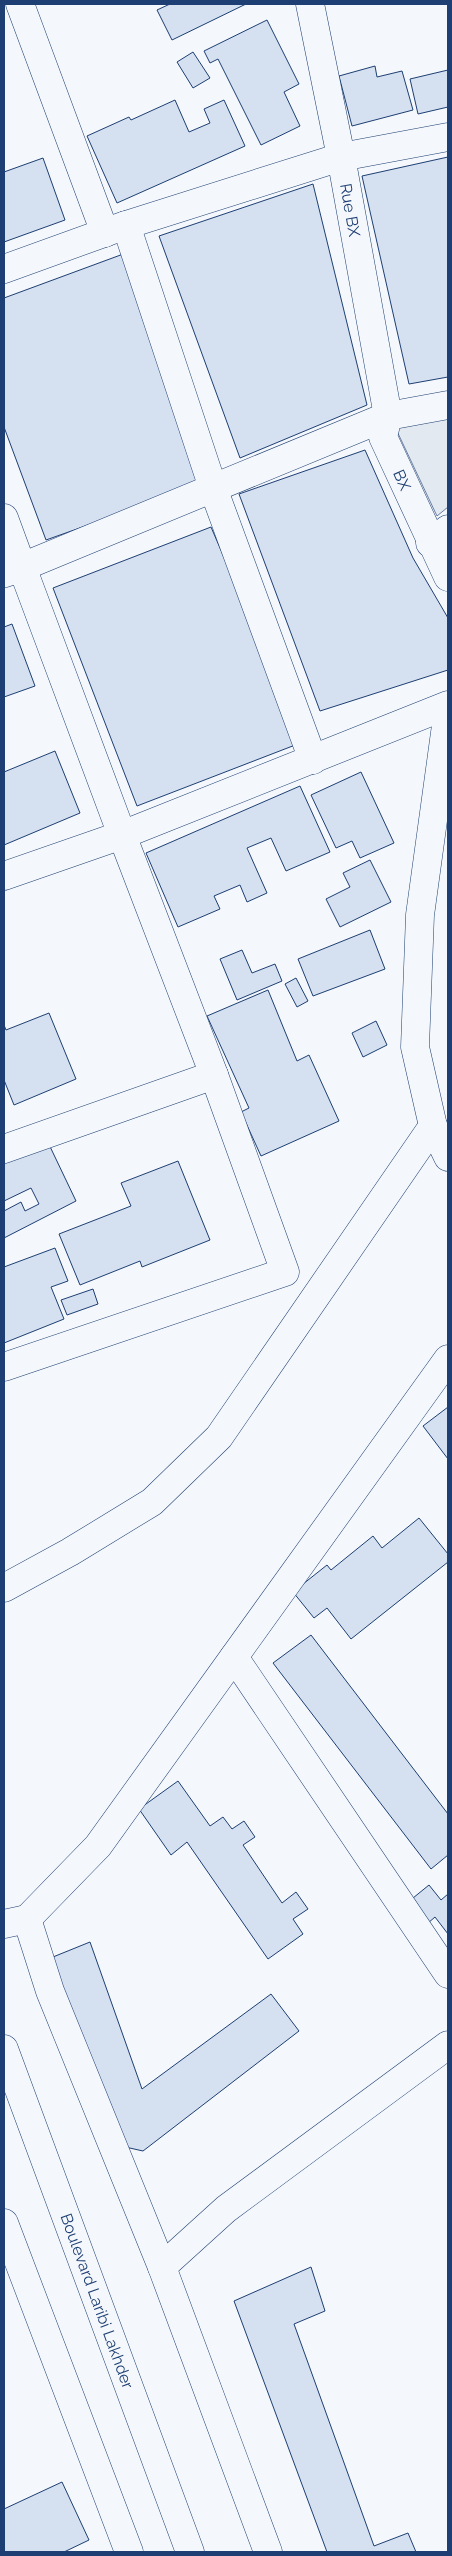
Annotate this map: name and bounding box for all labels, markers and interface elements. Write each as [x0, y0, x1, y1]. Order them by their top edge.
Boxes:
street label: Rue BX [336, 182, 364, 239]
street label: BX [389, 467, 415, 494]
street label: Boulevard Laribi Lakhder [56, 2211, 138, 2392]

